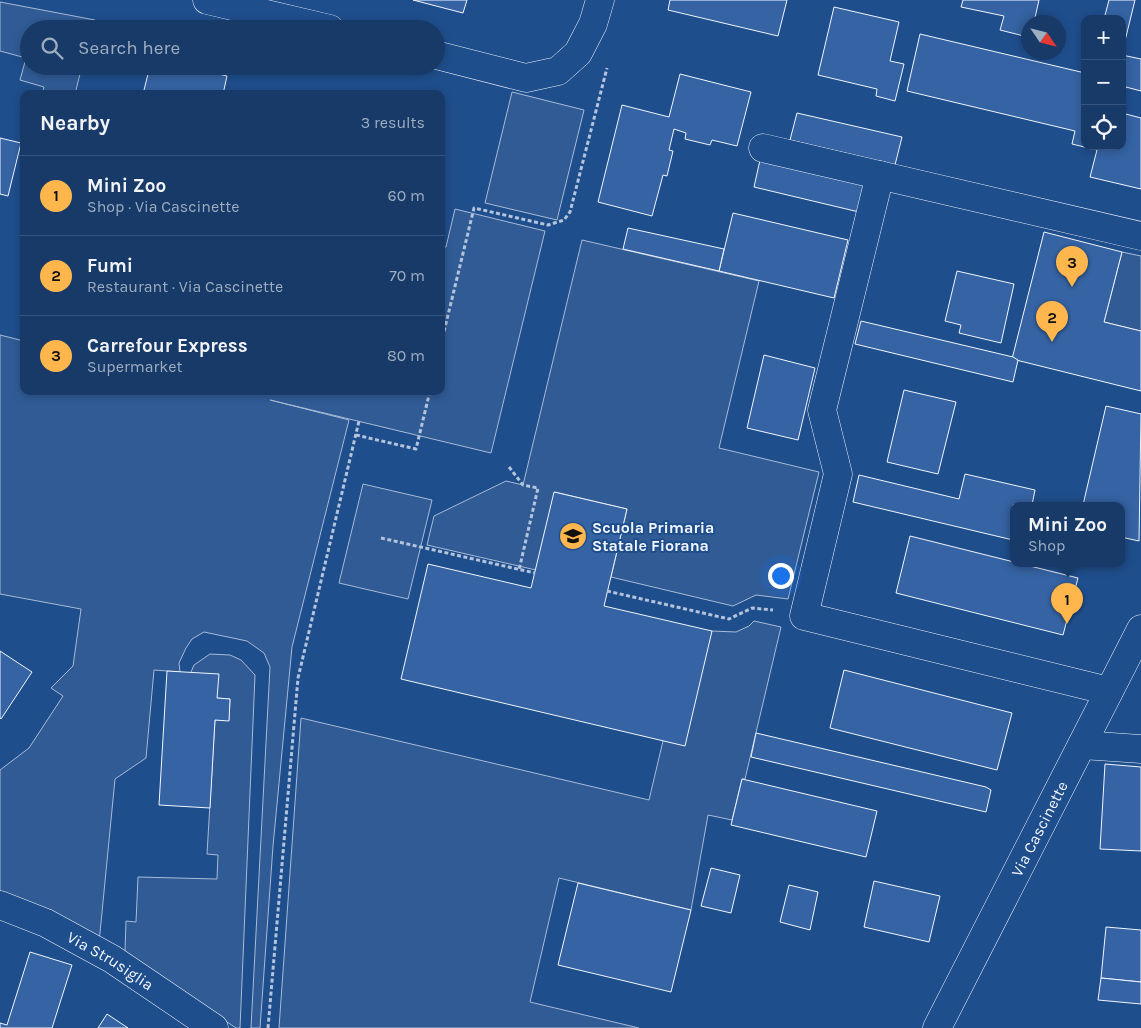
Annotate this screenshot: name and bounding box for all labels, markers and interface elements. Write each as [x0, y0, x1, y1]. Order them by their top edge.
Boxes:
north arrow [1021, 15, 1066, 60]
map controls [1081, 15, 1126, 150]
button: + [1081, 15, 1126, 60]
search box [20, 20, 445, 75]
icon: search [38, 34, 66, 62]
text: Search here [78, 37, 180, 59]
button: − [1081, 60, 1126, 105]
button: locate [1081, 105, 1126, 150]
text: Nearby [40, 111, 110, 135]
text: 3 results [361, 113, 425, 132]
text: Mini Zoo [87, 175, 166, 197]
text: 1 [53, 186, 59, 205]
text: 60 m [388, 186, 425, 205]
text: Shop · Via Cascinette [87, 197, 239, 216]
pin: 3 [1056, 246, 1088, 287]
text: Fumi [87, 255, 133, 277]
text: 2 [51, 266, 61, 285]
text: 70 m [389, 266, 425, 285]
text: Restaurant · Via Cascinette [87, 277, 283, 296]
pin: 2 [1036, 301, 1068, 342]
text: Carrefour Express [87, 335, 248, 357]
text: 3 [51, 346, 61, 365]
text: 80 m [387, 346, 425, 365]
text: Supermarket [87, 357, 183, 376]
popup [1010, 502, 1125, 567]
text: Mini Zoo [1028, 514, 1107, 536]
place label: Scuola Primaria Statale Fiorana [592, 518, 714, 555]
school or university icon: Scuola Primaria Statale Fiorana [558, 521, 588, 551]
text: Shop [1028, 536, 1065, 555]
your location [768, 563, 794, 589]
pin: 1 [1051, 583, 1083, 624]
street label: Via Cascinette [1007, 778, 1072, 880]
street label: Via Strusiglia [64, 927, 157, 994]

